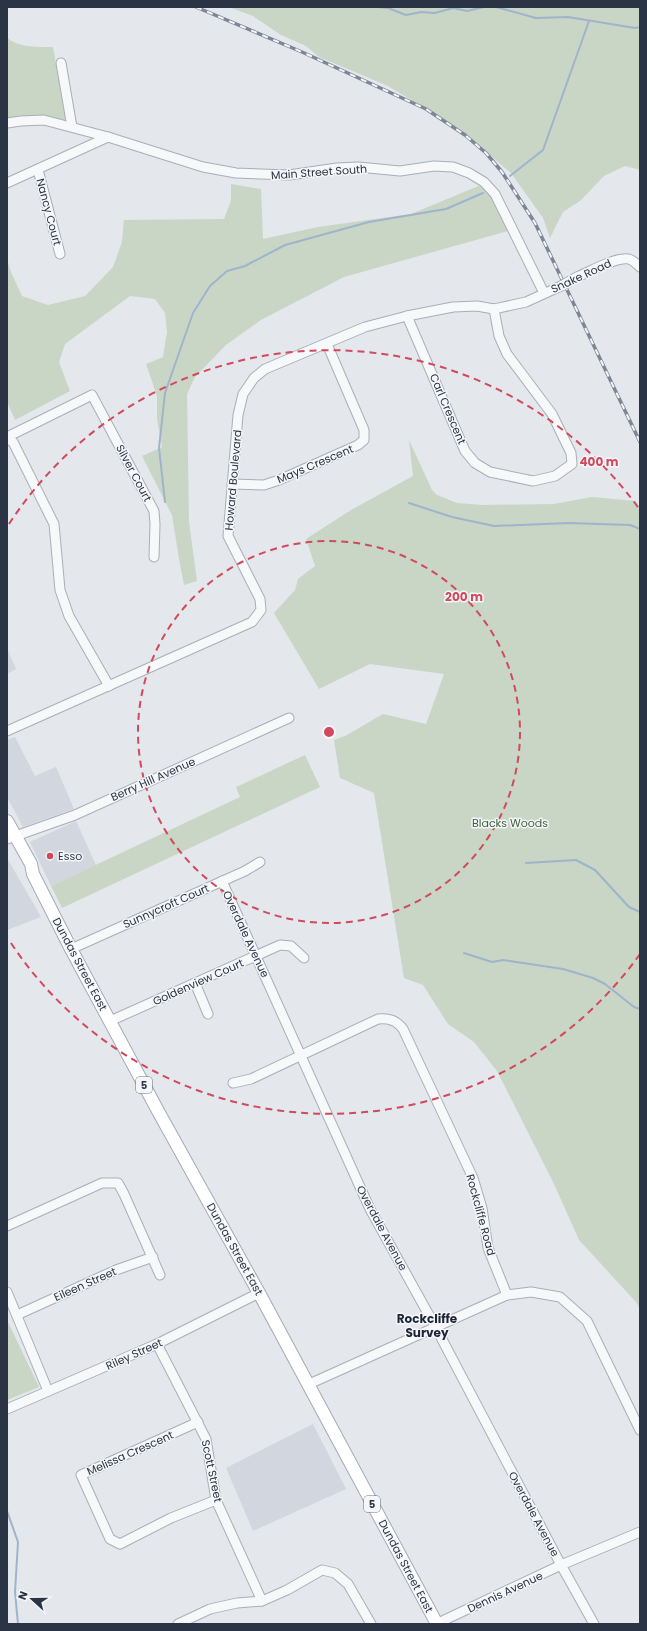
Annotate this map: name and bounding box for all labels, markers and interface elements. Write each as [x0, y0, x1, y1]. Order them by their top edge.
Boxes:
street label: Main Street South [270, 161, 368, 183]
street label: Nancy Court [32, 177, 66, 247]
street label: Snake Road [548, 255, 614, 297]
street label: Carl Crescent [426, 371, 470, 447]
street label: Howard Boulevard [221, 429, 245, 531]
street label: Mays Crescent [274, 441, 356, 487]
street label: Silver Court [112, 442, 156, 504]
text: 400 m [579, 453, 619, 470]
text: 200 m [445, 588, 483, 605]
centre of rings [322, 725, 336, 739]
street label: Berry Hill Avenue [108, 753, 198, 805]
park label: Blacks Woods [472, 815, 548, 831]
place label: Esso [58, 848, 82, 864]
marker: Esso [45, 851, 55, 861]
street label: Sunnycroft Court [120, 880, 212, 932]
street label: Overdale Avenue [219, 888, 273, 980]
street label: Dundas Street East [49, 915, 111, 1013]
street label: Goldenview Court [150, 955, 246, 1009]
road number: 5 [136, 1077, 152, 1093]
street label: Rockcliffe Road [462, 1172, 500, 1258]
street label: Overdale Avenue [353, 1183, 411, 1274]
street label: Dundas Street East [203, 1200, 267, 1298]
street label: Eileen Street [51, 1263, 119, 1305]
district label: Rockcliffe Survey [397, 1310, 458, 1341]
street label: Riley Street [103, 1334, 165, 1374]
street label: Melissa Crescent [84, 1427, 176, 1479]
street label: Scott Street [198, 1438, 226, 1504]
street label: Overdale Avenue [505, 1469, 563, 1560]
road number: 5 [364, 1496, 380, 1512]
street label: Dundas Street East [375, 1517, 437, 1615]
street label: Dennis Avenue [465, 1567, 545, 1616]
north arrow [12, 1579, 52, 1619]
text: N [14, 1589, 32, 1602]

